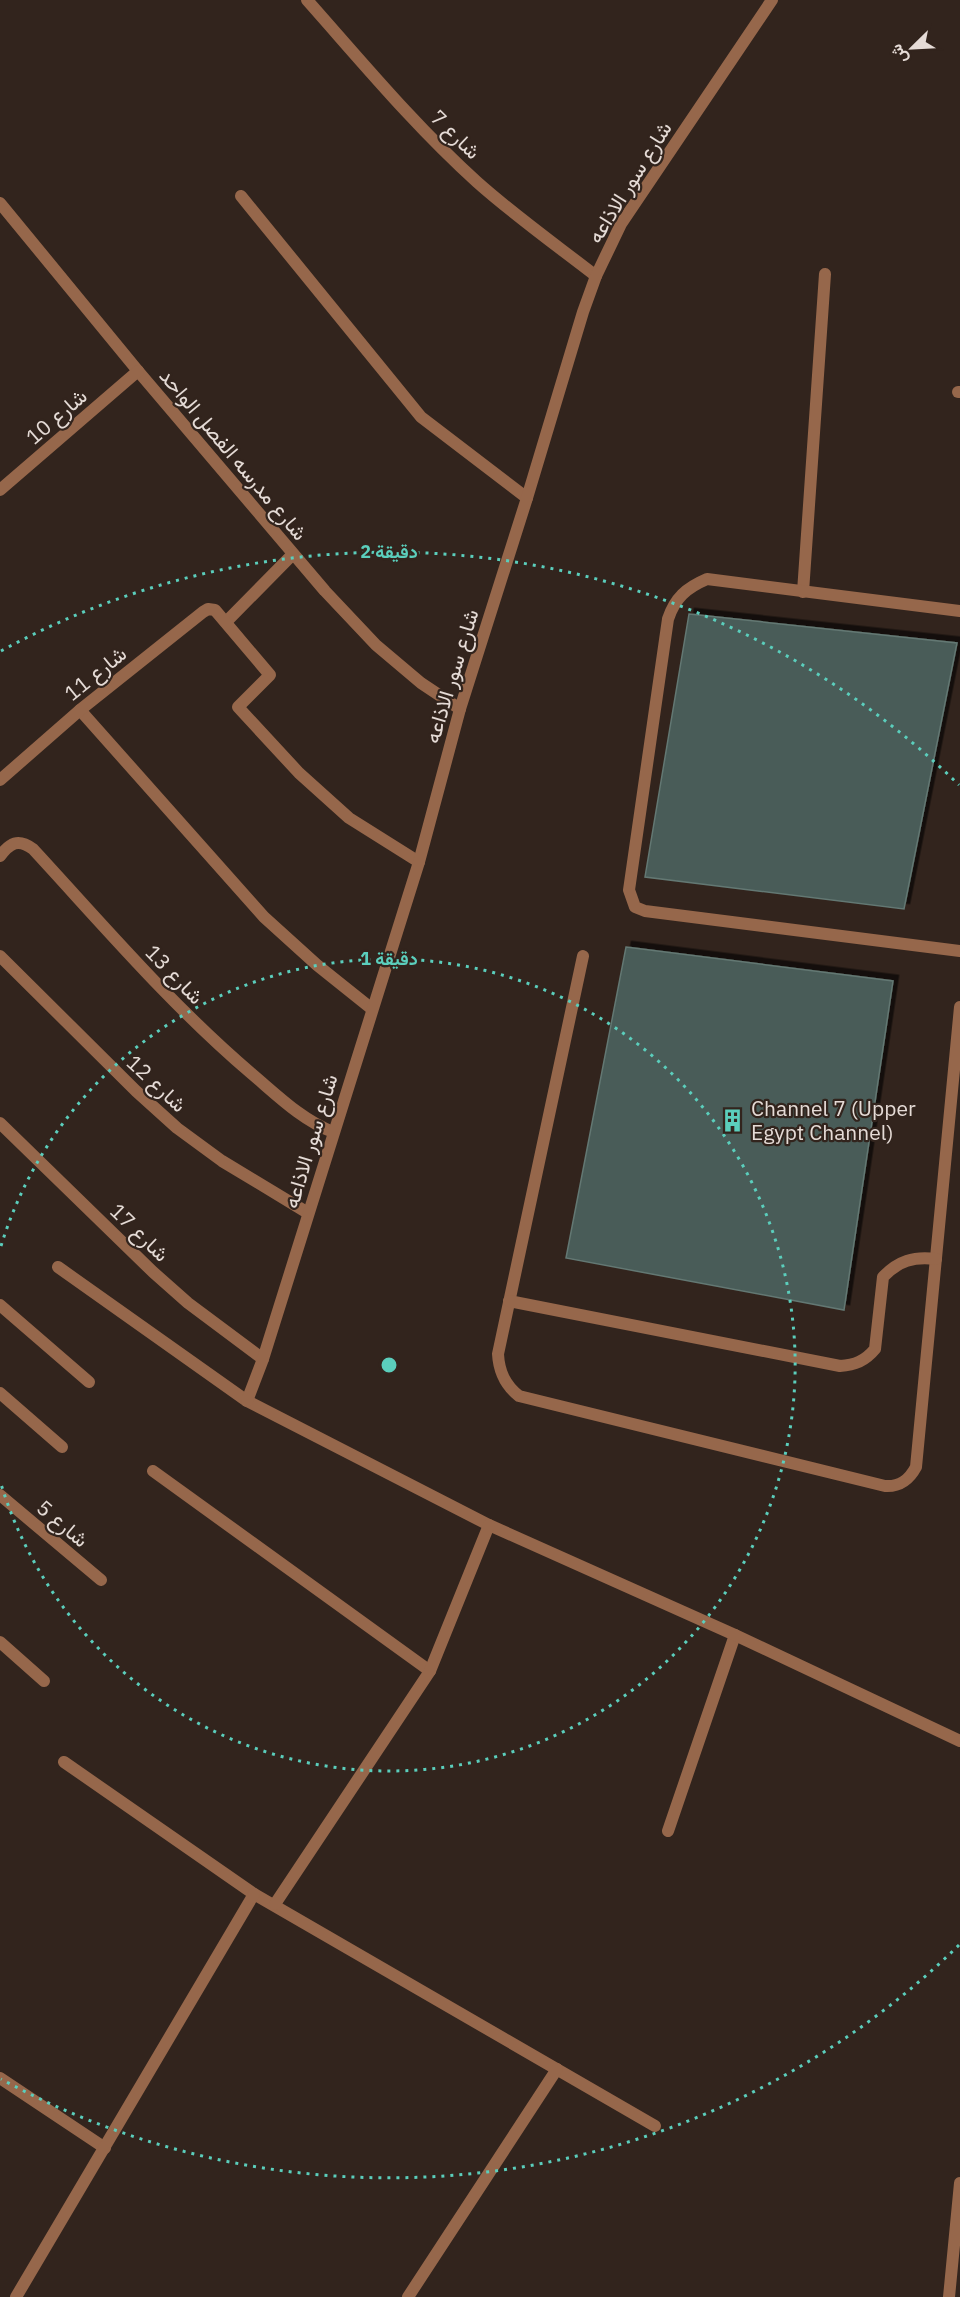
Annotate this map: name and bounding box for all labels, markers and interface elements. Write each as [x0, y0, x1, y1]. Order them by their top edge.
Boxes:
north arrow [882, 18, 942, 78]
text: ش [885, 41, 911, 67]
street label: شارع 7 [424, 103, 487, 166]
street label: شارع سور الاذاعه [580, 116, 679, 249]
street label: شارع مدرسه الفصل الواحد [153, 362, 314, 547]
street label: شارع 10 [19, 382, 93, 451]
text: 2 دقيقة [360, 540, 418, 563]
street label: شارع سور الاذاعه [417, 606, 486, 747]
street label: شارع 11 [58, 639, 133, 707]
street label: شارع 13 [139, 938, 210, 1010]
text: 1 دقيقة [360, 947, 418, 970]
street label: شارع 12 [120, 1048, 193, 1119]
street label: شارع سور الاذاعه [276, 1071, 345, 1212]
place label: Channel 7 (Upper Egypt Channel) [751, 1094, 916, 1146]
building icon: Channel 7 (Upper Egypt Channel) [720, 1107, 746, 1133]
street label: شارع 17 [104, 1197, 176, 1268]
centre of rings [379, 1355, 399, 1375]
street label: شارع 5 [30, 1493, 95, 1554]

